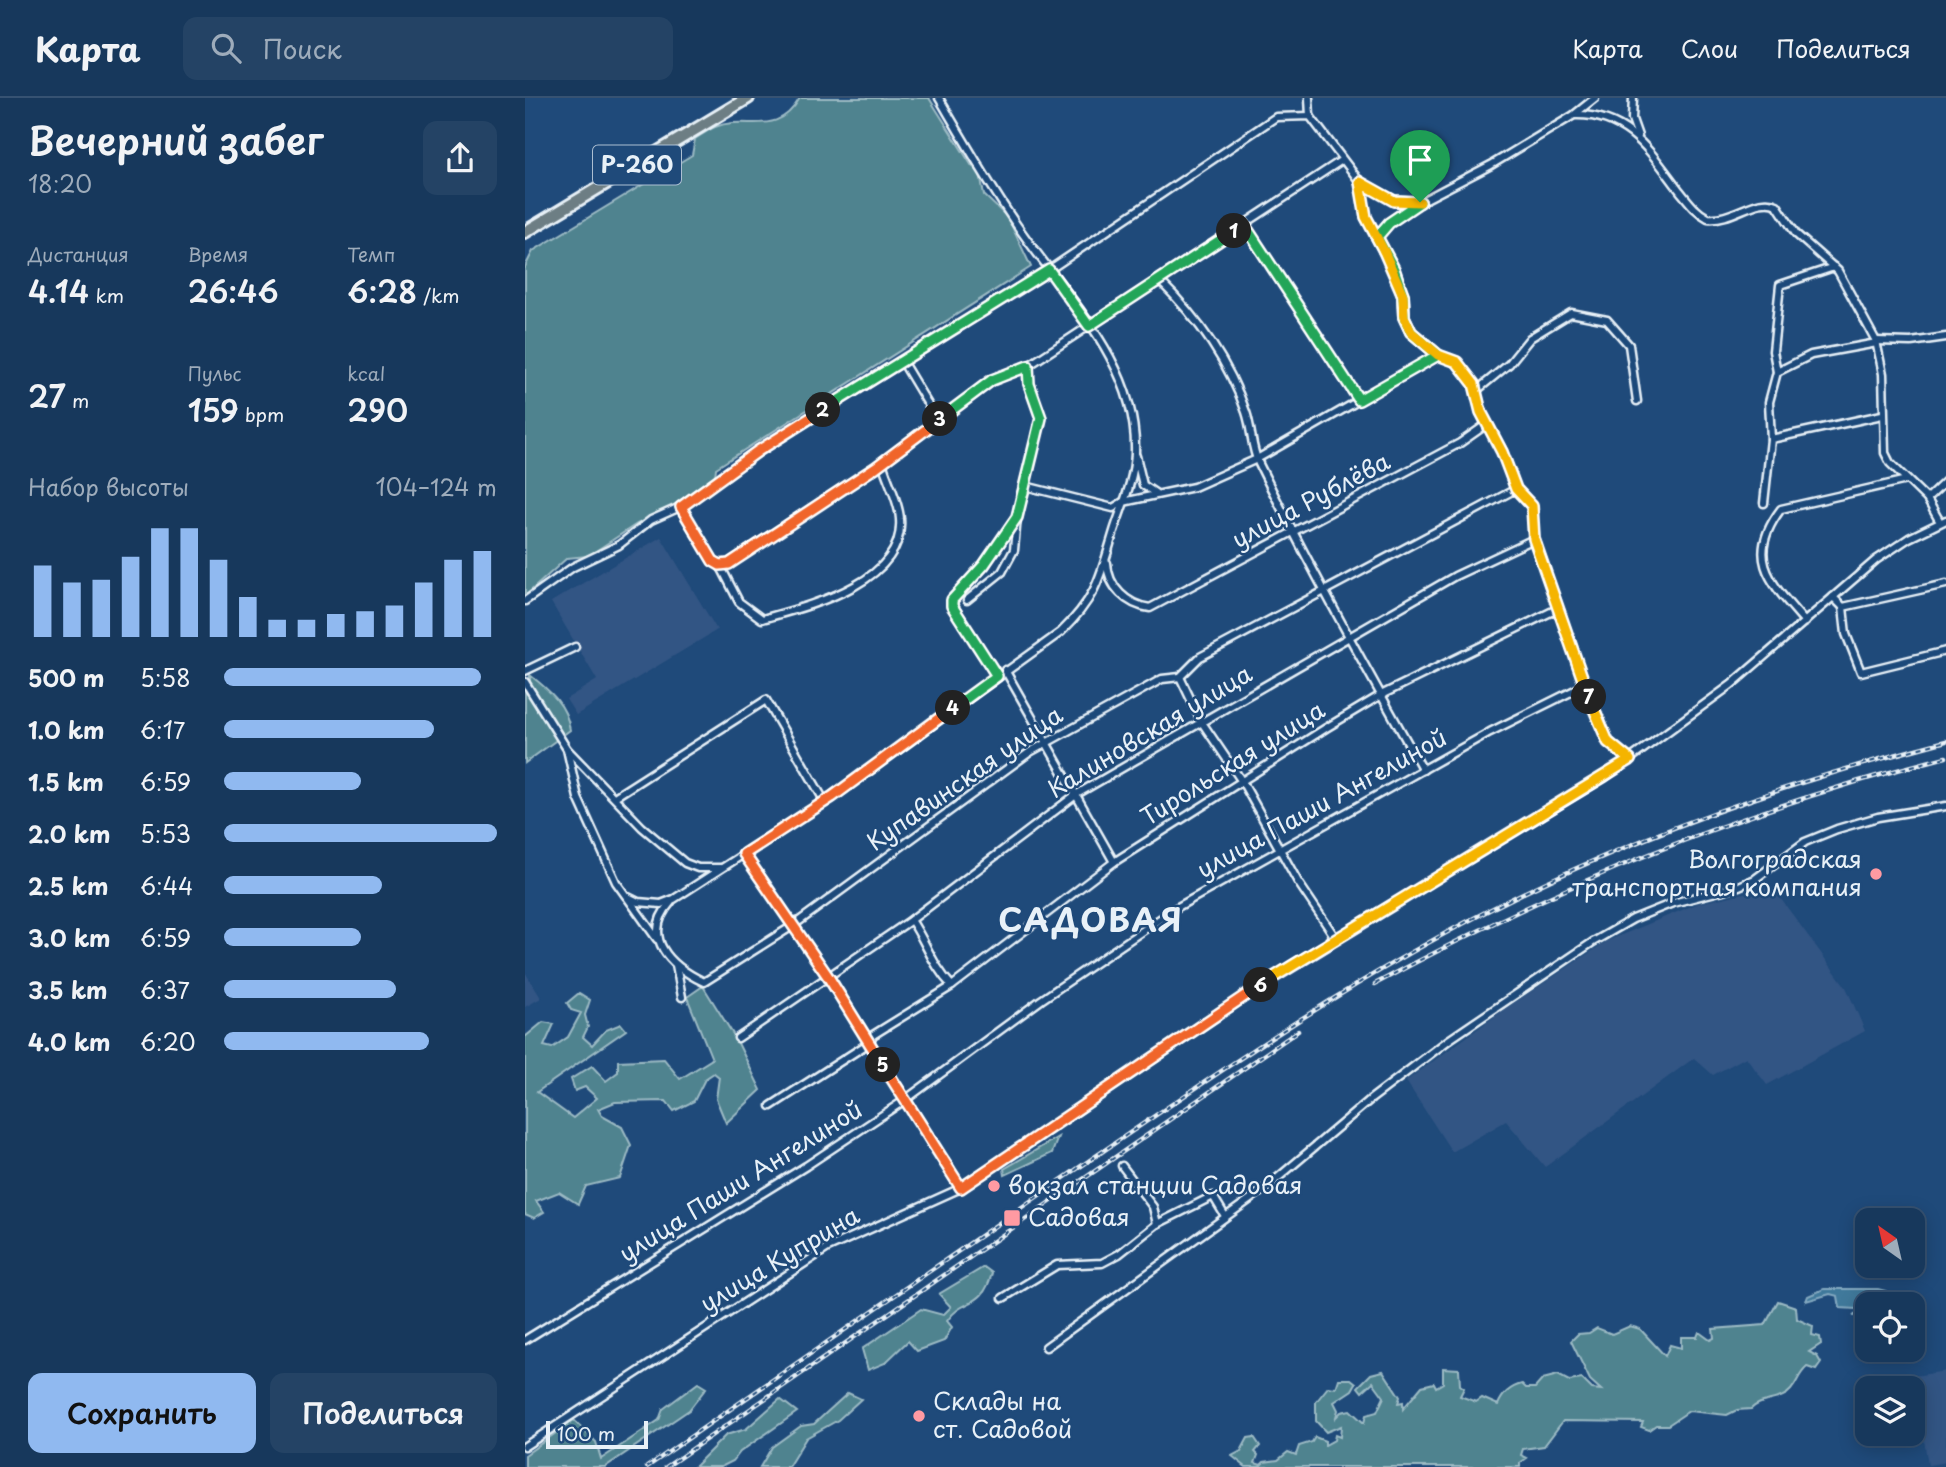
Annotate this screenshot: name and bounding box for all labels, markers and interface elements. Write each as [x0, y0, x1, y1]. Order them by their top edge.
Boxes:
search box [183, 17, 673, 80]
text: Карта [35, 23, 141, 73]
icon: search [207, 29, 245, 67]
text: Поиск [263, 29, 342, 68]
text: Карта [1572, 30, 1643, 66]
text: Слои [1681, 30, 1738, 66]
text: Поделиться [1776, 30, 1911, 66]
text: Вечерний забег [28, 111, 324, 168]
button: share [423, 121, 497, 195]
pin [1390, 130, 1450, 202]
icon: arrive [1401, 141, 1439, 179]
road number: Р-260 [593, 146, 681, 184]
text: 18:20 [28, 166, 92, 201]
pin: 1 [1217, 214, 1251, 248]
text: 1 [1229, 216, 1238, 244]
text: Дистанция [28, 240, 129, 268]
text: Время [188, 240, 248, 268]
text: Темп [347, 240, 395, 268]
text: 4.14 [28, 268, 89, 313]
text: 26:46 [188, 268, 279, 313]
text: 6:28 [347, 268, 417, 313]
text: km [89, 281, 124, 309]
text: /km [417, 281, 460, 309]
text: Пульс [188, 359, 241, 387]
text: kcal [347, 359, 385, 387]
text: 27 [28, 373, 66, 418]
text: m [66, 386, 89, 414]
text: 159 [188, 387, 239, 432]
text: 290 [347, 387, 408, 432]
pin: 2 [805, 392, 841, 428]
text: 2 [816, 395, 829, 423]
text: bpm [239, 400, 284, 428]
pin: 3 [923, 402, 957, 436]
text: 3 [933, 404, 946, 432]
street label: улица Рублёва [1225, 442, 1396, 556]
text: Набор высоты [28, 469, 189, 504]
text: 104–124 m [376, 469, 497, 504]
street label: Калиновская улица [1040, 655, 1258, 806]
text: 500 m [28, 660, 105, 695]
text: 5:58 [140, 660, 191, 695]
pin: 7 [1571, 680, 1607, 714]
text: 7 [1583, 682, 1594, 710]
pin: 4 [935, 690, 971, 726]
street label: Тирольская улица [1133, 691, 1331, 834]
text: 4 [946, 693, 959, 721]
street label: Купавинская улица [859, 696, 1069, 859]
text: 1.0 km [28, 712, 105, 747]
text: 6:17 [140, 712, 185, 747]
street label: улица Паши Ангелиной [1189, 718, 1453, 886]
text: 1.5 km [28, 764, 104, 799]
text: 6:59 [140, 764, 191, 799]
text: 2.0 km [28, 816, 110, 851]
text: 5:53 [140, 816, 191, 851]
place label: Волгоградская транспортная компания [1572, 840, 1862, 904]
marker: Волгоградская транспортная компания [1868, 866, 1884, 882]
text: 2.5 km [28, 868, 108, 903]
text: 6:44 [140, 868, 193, 903]
district label: САДОВАЯ [998, 895, 1184, 943]
text: 3.0 km [28, 920, 110, 955]
text: 6:59 [140, 920, 191, 955]
pin: 6 [1243, 968, 1279, 1002]
text: 6 [1254, 970, 1267, 998]
text: 3.5 km [28, 972, 108, 1007]
text: 6:37 [140, 972, 190, 1007]
text: 4.0 km [28, 1024, 111, 1059]
text: 6:20 [140, 1024, 196, 1059]
pin: 5 [865, 1048, 901, 1082]
text: 5 [876, 1050, 889, 1078]
street label: улица Паши Ангелиной [611, 1091, 869, 1270]
place label: вокзал станции Садовая [1008, 1166, 1302, 1202]
marker: вокзал станции Садовая [986, 1178, 1002, 1194]
street label: улица Куприна [692, 1196, 866, 1320]
place label: Садовая [1028, 1198, 1130, 1234]
marker: Садовая [1002, 1208, 1022, 1228]
north arrow [1855, 1208, 1925, 1278]
map controls [1855, 1208, 1925, 1446]
button: locate [1855, 1292, 1925, 1362]
button: Сохранить [28, 1373, 256, 1453]
button: Поделиться [270, 1373, 497, 1453]
button: layers [1855, 1376, 1925, 1446]
place label: Склады на ст. Садовой [933, 1382, 1072, 1446]
marker: Склады на ст. Садовой [911, 1408, 927, 1424]
scale bar [546, 1418, 647, 1450]
text: 100 m [557, 1419, 615, 1447]

